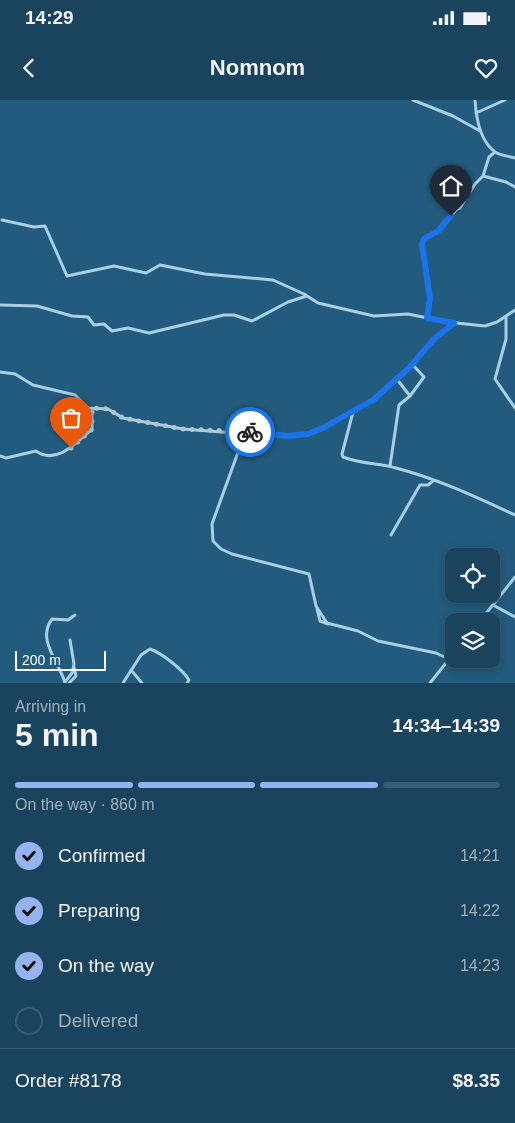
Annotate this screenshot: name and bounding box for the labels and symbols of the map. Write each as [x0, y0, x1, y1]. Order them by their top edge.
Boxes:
pin [430, 165, 472, 216]
pin [50, 397, 92, 448]
courier [225, 407, 275, 457]
scale bar [15, 648, 106, 671]

